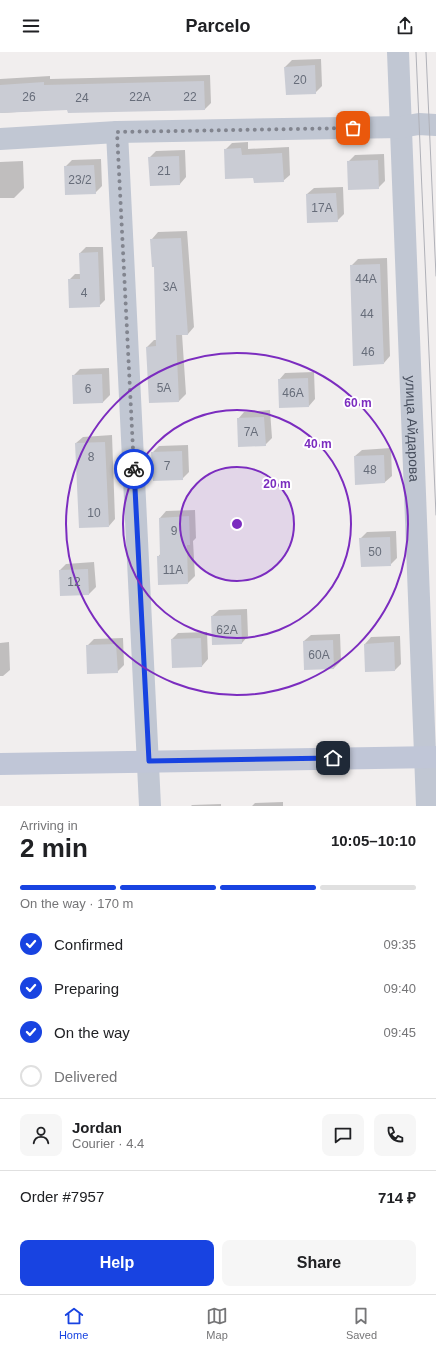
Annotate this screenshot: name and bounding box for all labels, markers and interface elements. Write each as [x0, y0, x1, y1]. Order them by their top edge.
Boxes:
icon: menu [20, 15, 42, 37]
icon: share [394, 15, 416, 37]
text: Parcelo [185, 16, 251, 36]
house number: 20 [293, 73, 307, 87]
house number: 26 [22, 90, 36, 104]
house number: 22А [129, 90, 151, 104]
house number: 22 [183, 90, 197, 104]
house number: 24 [75, 91, 89, 105]
pin [336, 111, 370, 145]
icon: bag [342, 117, 364, 139]
house number: 21 [157, 164, 171, 178]
house number: 23/2 [68, 173, 92, 187]
house number: 17А [311, 201, 333, 215]
house number: 44А [355, 272, 377, 286]
house number: 3А [163, 280, 177, 294]
house number: 4 [81, 286, 88, 300]
house number: 44 [360, 307, 374, 321]
house number: 46 [361, 345, 375, 359]
street label: улица Айдарова [402, 375, 423, 482]
house number: 5А [157, 381, 171, 395]
house number: 6 [85, 382, 92, 396]
house number: 46А [282, 386, 304, 400]
text: 60 m [344, 396, 372, 410]
house number: 7А [244, 425, 258, 439]
text: 40 m [304, 437, 332, 451]
courier [114, 449, 154, 489]
house number: 8 [88, 450, 95, 464]
icon: bike [123, 458, 145, 480]
house number: 7 [164, 459, 171, 473]
house number: 48 [363, 463, 377, 477]
text: 20 m [263, 477, 291, 491]
house number: 10 [87, 506, 101, 520]
centre of rings [230, 517, 244, 531]
house number: 9 [171, 524, 178, 538]
house number: 50 [368, 545, 382, 559]
house number: 11А [163, 563, 183, 577]
house number: 12 [67, 575, 81, 589]
house number: 62А [216, 623, 238, 637]
house number: 60А [308, 648, 330, 662]
pin [316, 741, 350, 775]
icon: home [322, 747, 344, 769]
text: Arriving in [20, 818, 78, 833]
text: 10:05–10:10 [331, 832, 416, 849]
text: 2 min [20, 833, 88, 863]
text: On the way · 170 m [20, 896, 133, 911]
icon: check [20, 933, 42, 955]
text: Confirmed [54, 936, 123, 953]
text: 09:35 [383, 937, 416, 952]
icon: check [20, 977, 42, 999]
text: Preparing [54, 980, 119, 997]
text: 09:40 [383, 981, 416, 996]
icon: check [20, 1021, 42, 1043]
text: On the way [54, 1024, 130, 1041]
text: 09:45 [383, 1025, 416, 1040]
text: Delivered [54, 1068, 117, 1085]
button: person [20, 1114, 62, 1156]
button: chat [322, 1114, 364, 1156]
button: phone [374, 1114, 416, 1156]
text: Jordan [72, 1119, 122, 1136]
text: Courier · 4.4 [72, 1136, 144, 1151]
text: Order #7957 [20, 1188, 104, 1205]
text: 714 ₽ [378, 1189, 416, 1206]
button: Help [20, 1240, 214, 1286]
button: Share [222, 1240, 416, 1286]
tab: Home [59, 1305, 88, 1341]
tab: Map [206, 1305, 228, 1341]
tab: Saved [346, 1305, 377, 1341]

